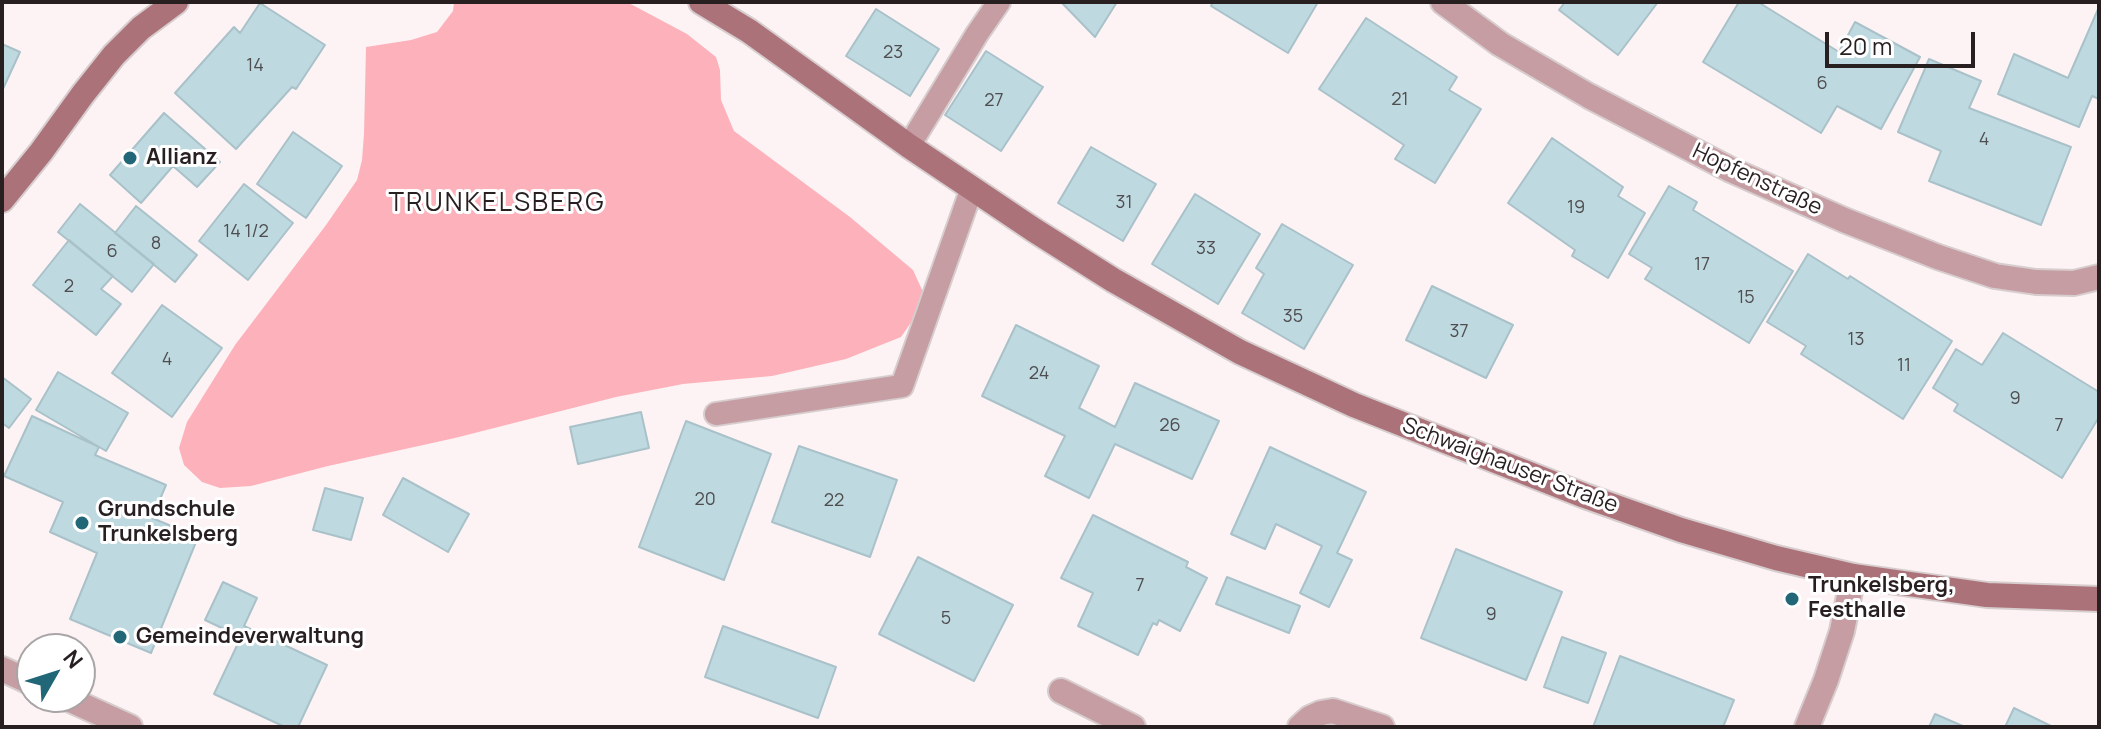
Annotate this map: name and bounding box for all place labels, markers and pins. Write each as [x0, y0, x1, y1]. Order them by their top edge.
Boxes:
place label: Allianz [146, 145, 217, 171]
marker: Allianz [121, 149, 139, 167]
place label: Grundschule Trunkelsberg [98, 497, 238, 548]
marker: Grundschule Trunkelsberg [73, 514, 91, 532]
place label: Trunkelsberg, Festhalle [1808, 573, 1955, 624]
marker: Trunkelsberg, Festhalle [1783, 590, 1801, 608]
place label: Gemeindeverwaltung [136, 624, 364, 650]
marker: Gemeindeverwaltung [111, 628, 129, 646]

